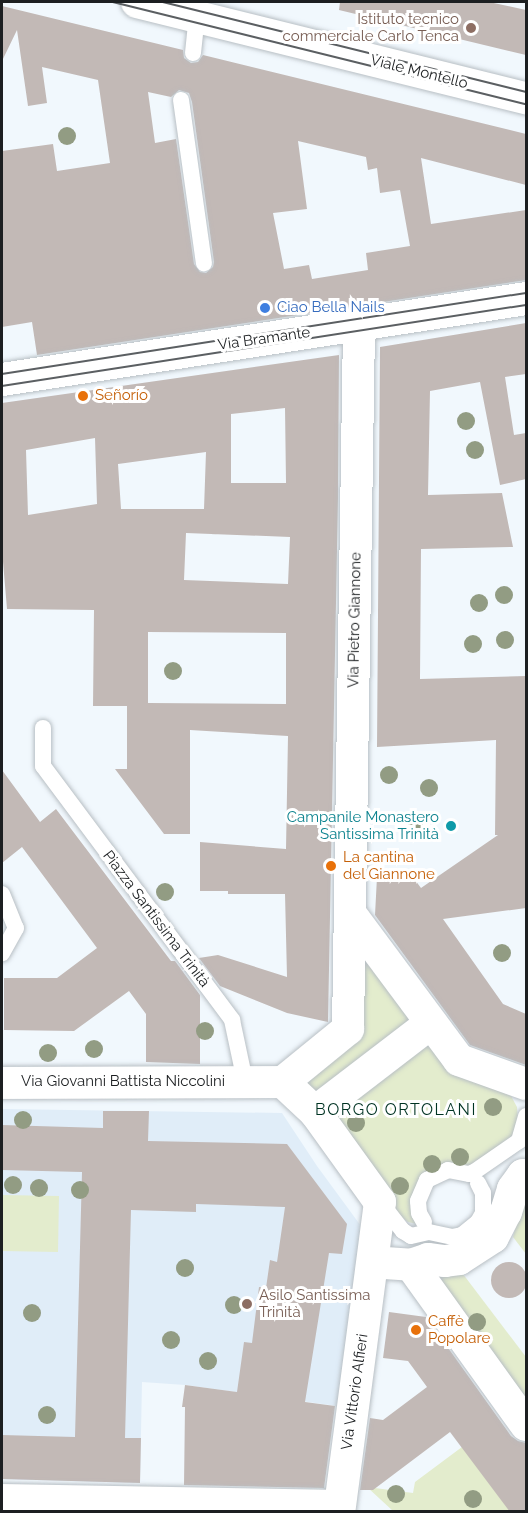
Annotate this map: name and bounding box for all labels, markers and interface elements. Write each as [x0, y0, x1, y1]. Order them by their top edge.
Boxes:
place label: Istituto tecnico commerciale Carlo Tenca [282, 10, 459, 45]
marker: Istituto tecnico commerciale Carlo Tenca [464, 21, 478, 35]
street label: Viale Montello [368, 51, 470, 93]
place label: Ciao Bella Nails [277, 299, 385, 317]
marker: Ciao Bella Nails [258, 301, 272, 315]
street label: Via Bramante [217, 324, 311, 354]
place label: Señorío [95, 387, 148, 405]
marker: Señorío [76, 389, 90, 403]
street label: Via Pietro Giannone [345, 552, 365, 688]
place label: Campanile Monastero Santissima Trinità [287, 808, 439, 843]
marker: Campanile Monastero Santissima Trinità [444, 819, 458, 833]
street label: Piazza Santissima Trinità [99, 847, 213, 991]
place label: La cantina del Giannone [343, 848, 435, 883]
marker: La cantina del Giannone [324, 859, 338, 873]
street label: Via Giovanni Battista Niccolini [21, 1073, 225, 1091]
district label: BORGO ORTOLANI [315, 1100, 477, 1120]
place label: Asilo Santissima Trinità [259, 1286, 370, 1321]
marker: Asilo Santissima Trinità [240, 1297, 254, 1311]
place label: Caffè Popolare [428, 1312, 490, 1347]
marker: Caffè Popolare [409, 1323, 423, 1337]
street label: Via Vittorio Alfieri [338, 1332, 372, 1452]

